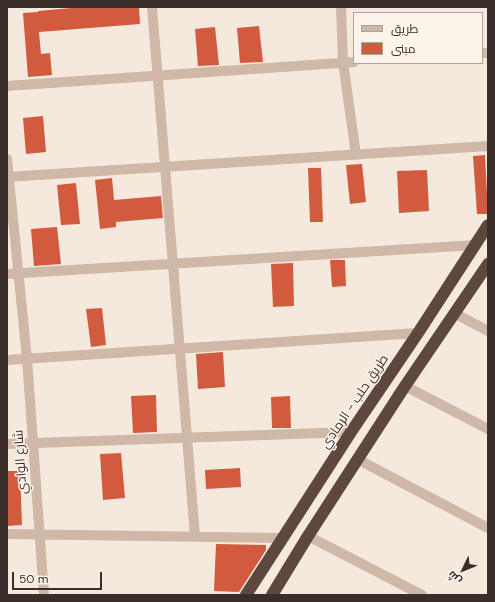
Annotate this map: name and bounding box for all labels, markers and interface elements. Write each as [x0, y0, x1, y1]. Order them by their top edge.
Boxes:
legend [353, 12, 483, 64]
text: طريق [391, 21, 418, 37]
text: مبنى [391, 41, 416, 57]
street label: طريق حلب - الرمادي [318, 352, 392, 452]
street label: شارع الوادي [11, 429, 31, 495]
north arrow [443, 550, 483, 590]
scale bar [14, 564, 104, 590]
text: ش [444, 568, 464, 588]
text: 50 m [19, 571, 48, 587]

